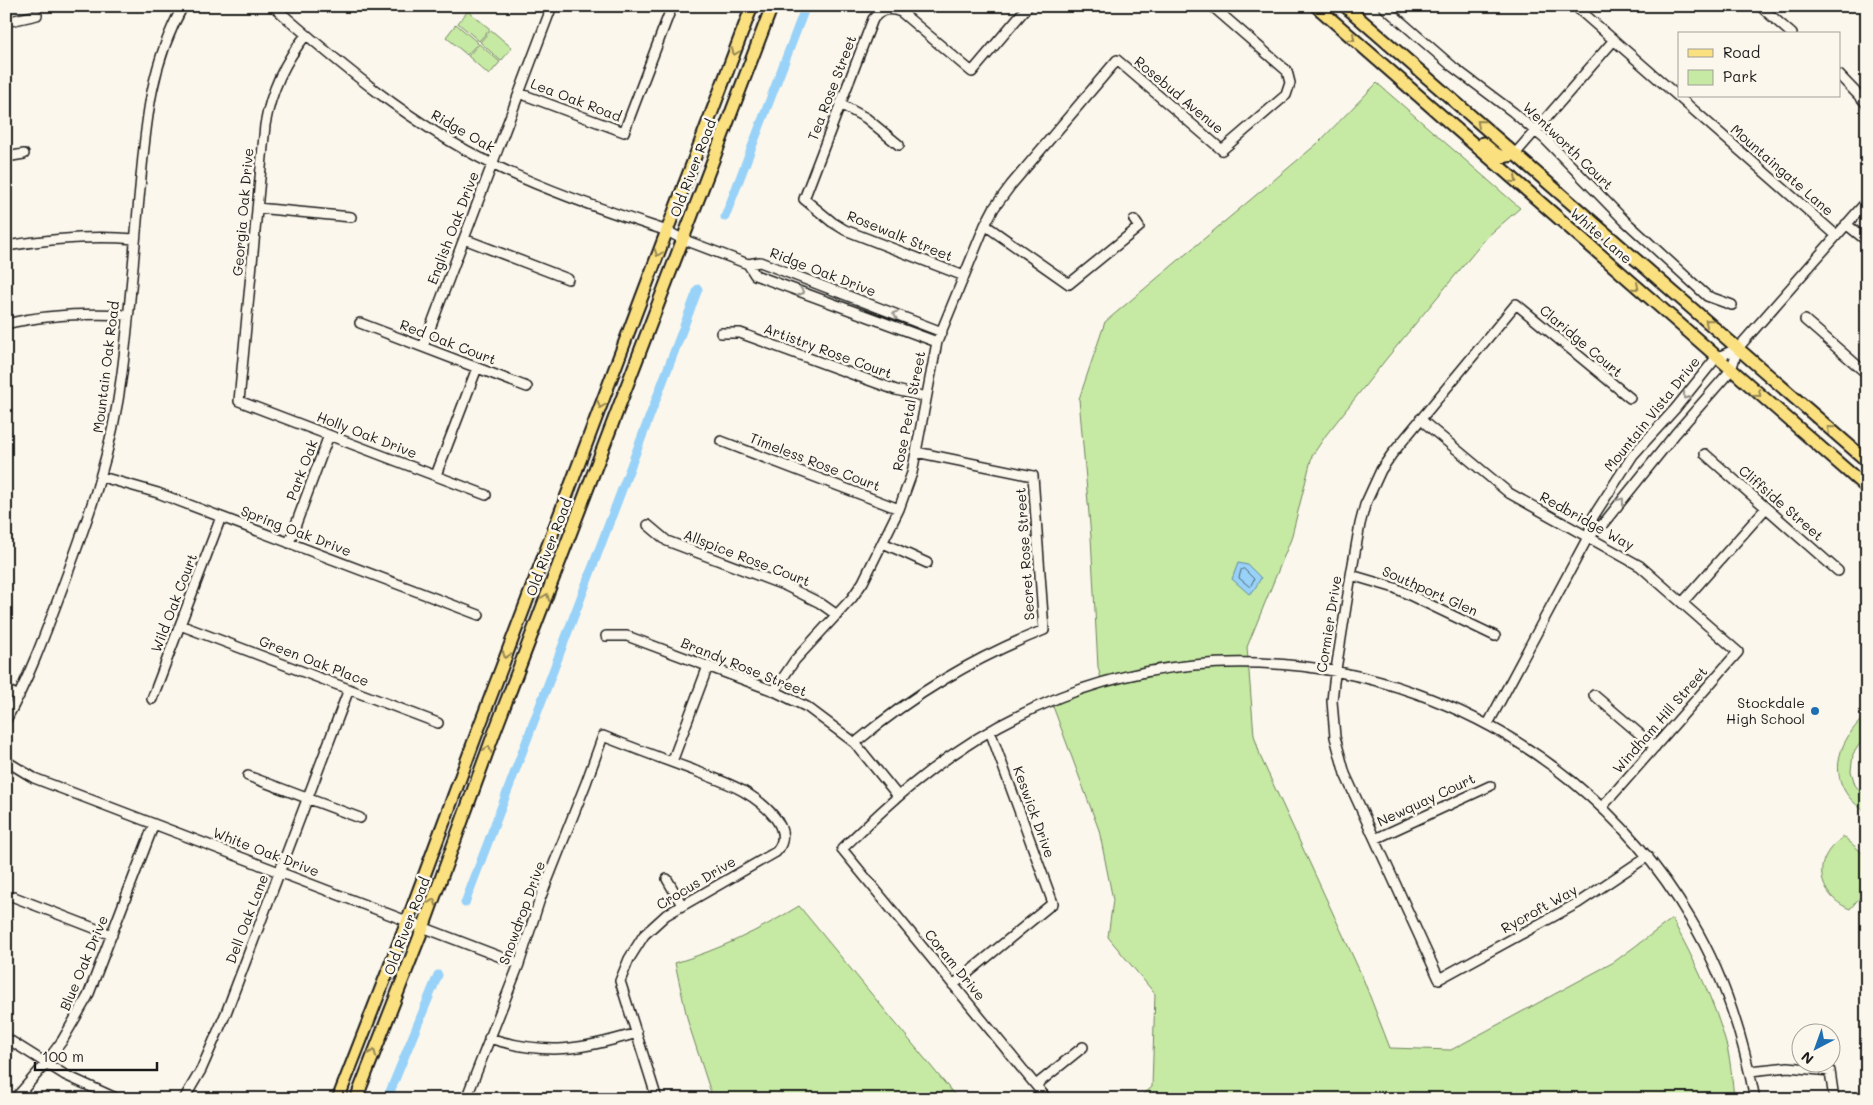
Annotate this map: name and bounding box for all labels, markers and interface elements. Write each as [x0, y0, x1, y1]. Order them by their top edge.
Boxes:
street label: Tea Rose Street [803, 32, 860, 143]
legend [1678, 32, 1840, 98]
one-way arrow [1347, 33, 1356, 42]
text: Road [1723, 42, 1760, 62]
one-way arrow [731, 47, 741, 56]
street label: Rosebud Avenue [1131, 52, 1228, 138]
text: Park [1723, 66, 1757, 86]
street label: Lea Oak Road [528, 73, 624, 126]
street label: Wentworth Court [1519, 98, 1618, 194]
street label: Ridge Oak [428, 105, 499, 156]
street label: Old River Road [665, 116, 720, 220]
one-way arrow [1476, 120, 1485, 129]
street label: Mountaingate Lane [1727, 120, 1838, 220]
street label: Georgia Oak Drive [227, 147, 258, 277]
street label: English Oak Drive [422, 169, 483, 287]
one-way arrow [1509, 174, 1518, 183]
street label: White Lane [1566, 203, 1636, 268]
street label: Rosewalk Street [845, 206, 956, 265]
street label: Ridge Oak Drive [767, 243, 879, 300]
one-way arrow [654, 248, 665, 257]
one-way arrow [1631, 281, 1640, 290]
one-way arrow [796, 286, 804, 296]
street label: Mountain Oak Road [88, 300, 123, 434]
street label: Claridge Court [1536, 300, 1627, 381]
one-way arrow [892, 310, 901, 321]
street label: Red Oak Court [397, 314, 499, 369]
street label: Artistry Rose Court [761, 318, 895, 383]
one-way arrow [1704, 319, 1713, 328]
street label: Rose Petal Street [888, 349, 929, 473]
street label: Mountain Vista Drive [1599, 352, 1704, 475]
one-way arrow [1753, 388, 1762, 397]
one-way arrow [1683, 390, 1691, 399]
one-way arrow [597, 400, 607, 409]
street label: Holly Oak Drive [314, 407, 420, 462]
one-way arrow [1827, 425, 1836, 434]
street label: Timeless Rose Court [747, 428, 883, 495]
street label: Park Oak [281, 437, 322, 503]
street label: Cliffside Street [1735, 461, 1828, 545]
street label: Secret Rose Street [1010, 487, 1039, 621]
street label: Redbridge Way [1537, 487, 1638, 554]
street label: Old River Road [521, 495, 576, 599]
one-way arrow [1615, 498, 1623, 507]
street label: Spring Oak Drive [238, 501, 354, 560]
street label: Allspice Rose Court [681, 525, 813, 590]
street label: Wild Oak Court [146, 551, 201, 655]
street label: Southport Glen [1379, 561, 1481, 620]
street label: Cormier Drive [1311, 574, 1346, 674]
one-way arrow [539, 593, 550, 602]
street label: Green Oak Place [256, 631, 372, 690]
street label: Brandy Rose Street [678, 633, 810, 701]
one-way arrow [502, 650, 512, 659]
street label: Windham Hill Street [1608, 662, 1711, 777]
place label: Stockdale High School [1726, 693, 1805, 728]
marker: Stockdale High School [1809, 705, 1821, 717]
one-way arrow [482, 745, 492, 754]
street label: Keswick Drive [1009, 763, 1060, 860]
street label: Newquay Court [1374, 769, 1478, 831]
street label: White Oak Drive [210, 823, 322, 881]
street label: Crocus Drive [652, 851, 739, 914]
street label: Snowdrop Drive [494, 858, 549, 967]
street label: Dell Oak Lane [221, 872, 272, 966]
street label: Old River Road [379, 874, 434, 978]
street label: Rycroft Way [1497, 880, 1580, 937]
one-way arrow [427, 898, 437, 907]
street label: Blue Oak Drive [55, 912, 112, 1013]
street label: Coram Drive [921, 925, 990, 1004]
north arrow [1790, 1022, 1840, 1072]
scale bar [35, 1040, 158, 1072]
text: 100 m [42, 1046, 84, 1066]
text: N [1797, 1048, 1817, 1069]
one-way arrow [367, 1049, 377, 1058]

